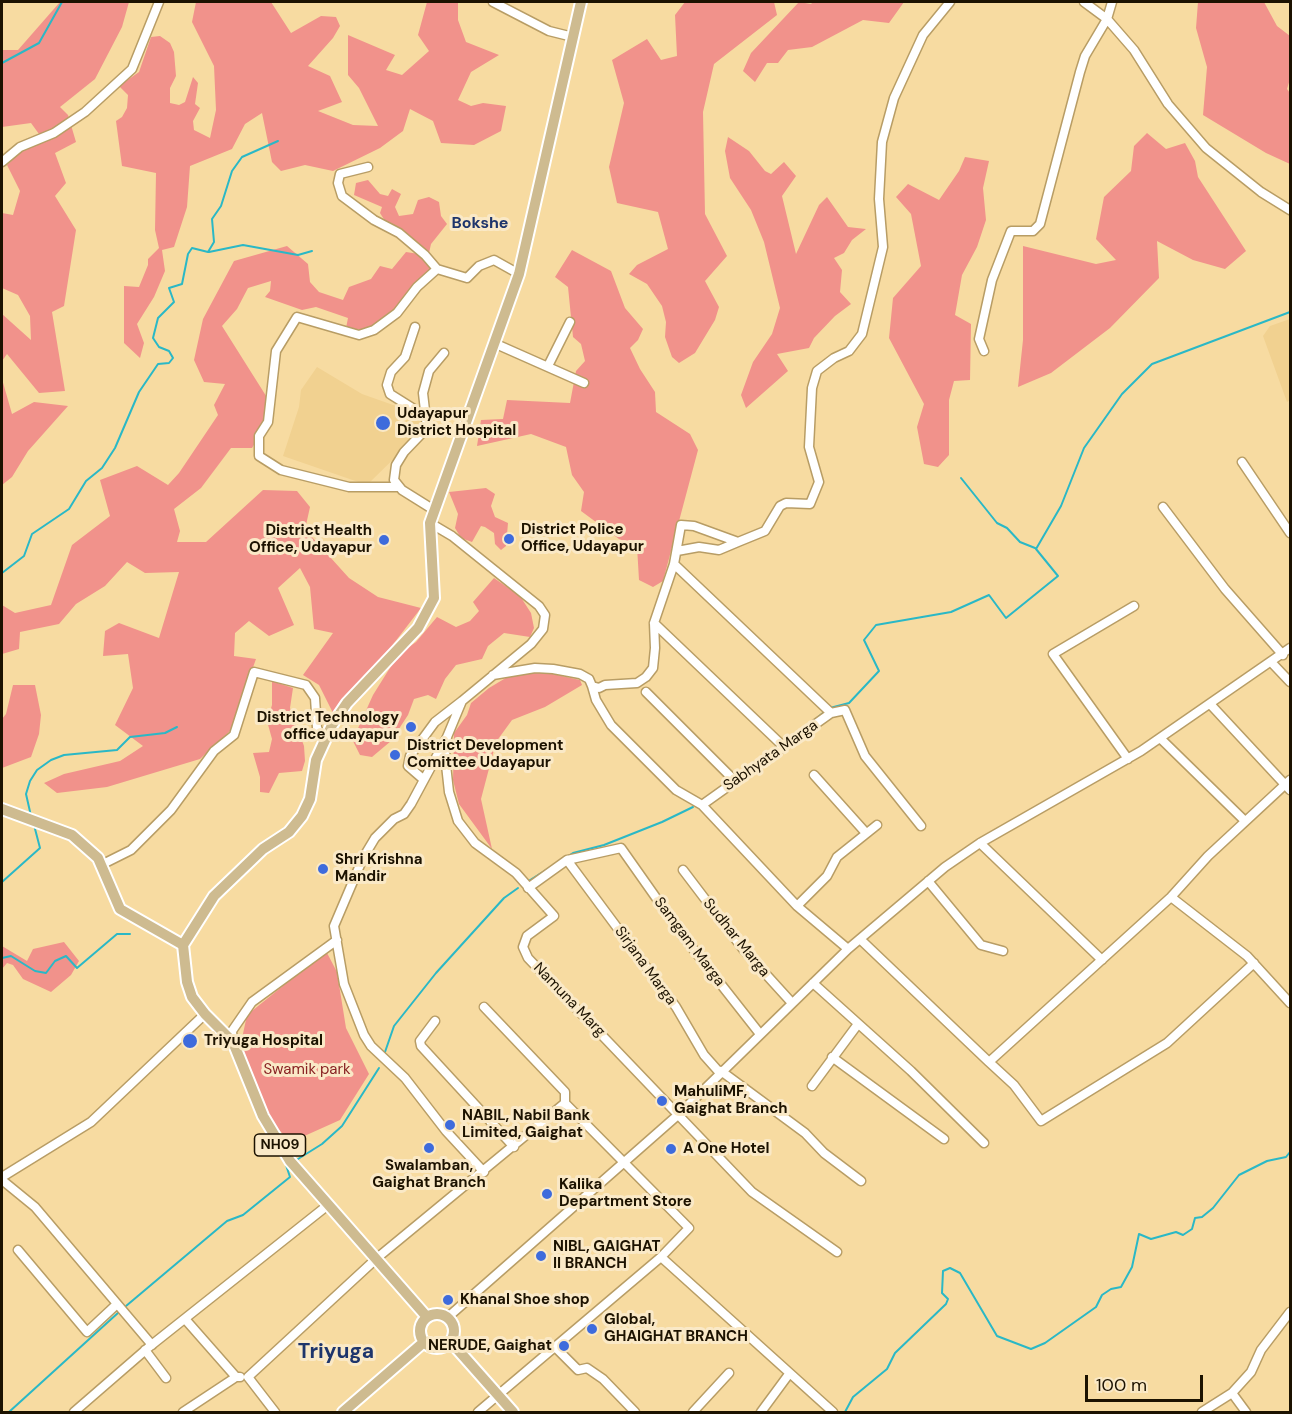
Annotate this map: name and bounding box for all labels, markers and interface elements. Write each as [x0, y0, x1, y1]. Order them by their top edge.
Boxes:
district label: Bokshe [452, 214, 508, 234]
place label: Udayapur District Hospital [397, 405, 516, 440]
marker: Udayapur District Hospital [374, 414, 392, 432]
place label: District Police Office, Udayapur [521, 521, 644, 556]
place label: District Health Office, Udayapur [249, 522, 372, 557]
marker: District Police Office, Udayapur [502, 532, 516, 546]
marker: District Health Office, Udayapur [377, 533, 391, 547]
place label: District Technology office udayapur [257, 709, 399, 744]
street label: Sabhyata Marga [720, 717, 822, 795]
marker: District Technology office udayapur [404, 720, 418, 734]
place label: District Development Comittee Udayapur [407, 737, 564, 772]
marker: District Development Comittee Udayapur [388, 748, 402, 762]
place label: Shri Krishna Mandir [335, 851, 422, 886]
marker: Shri Krishna Mandir [316, 862, 330, 876]
street label: Samgam Marga [650, 894, 728, 990]
street label: Sudhar Marga [699, 895, 773, 981]
street label: Sirjana Marga [610, 923, 680, 1009]
street label: Namuna Marg [529, 959, 609, 1041]
marker: Triyuga Hospital [181, 1032, 199, 1050]
place label: Triyuga Hospital [204, 1032, 323, 1050]
park label: Swamik park [263, 1061, 351, 1079]
place label: MahuliMF, Gaighat Branch [674, 1083, 788, 1118]
marker: MahuliMF, Gaighat Branch [655, 1094, 669, 1108]
place label: NABIL, Nabil Bank Limited, Gaighat [462, 1107, 590, 1142]
marker: NABIL, Nabil Bank Limited, Gaighat [443, 1118, 457, 1132]
road number: NH09 [254, 1134, 306, 1156]
place label: A One Hotel [683, 1140, 770, 1158]
marker: Swalamban, Gaighat Branch [422, 1141, 436, 1155]
marker: A One Hotel [664, 1142, 678, 1156]
place label: Swalamban, Gaighat Branch [372, 1157, 486, 1192]
place label: Kalika Department Store [559, 1176, 692, 1211]
marker: Kalika Department Store [540, 1187, 554, 1201]
place label: NIBL, GAIGHAT II BRANCH [553, 1238, 660, 1273]
marker: NIBL, GAIGHAT II BRANCH [534, 1249, 548, 1263]
place label: Khanal Shoe shop [460, 1291, 590, 1309]
marker: Khanal Shoe shop [441, 1293, 455, 1307]
place label: Global, GHAIGHAT BRANCH [604, 1311, 748, 1346]
marker: Global, GHAIGHAT BRANCH [585, 1322, 599, 1336]
place label: NERUDE, Gaighat [428, 1337, 552, 1355]
district label: Triyuga [298, 1339, 374, 1365]
marker: NERUDE, Gaighat [557, 1339, 571, 1353]
scale bar [1088, 1363, 1206, 1401]
text: 100 m [1096, 1373, 1147, 1397]

